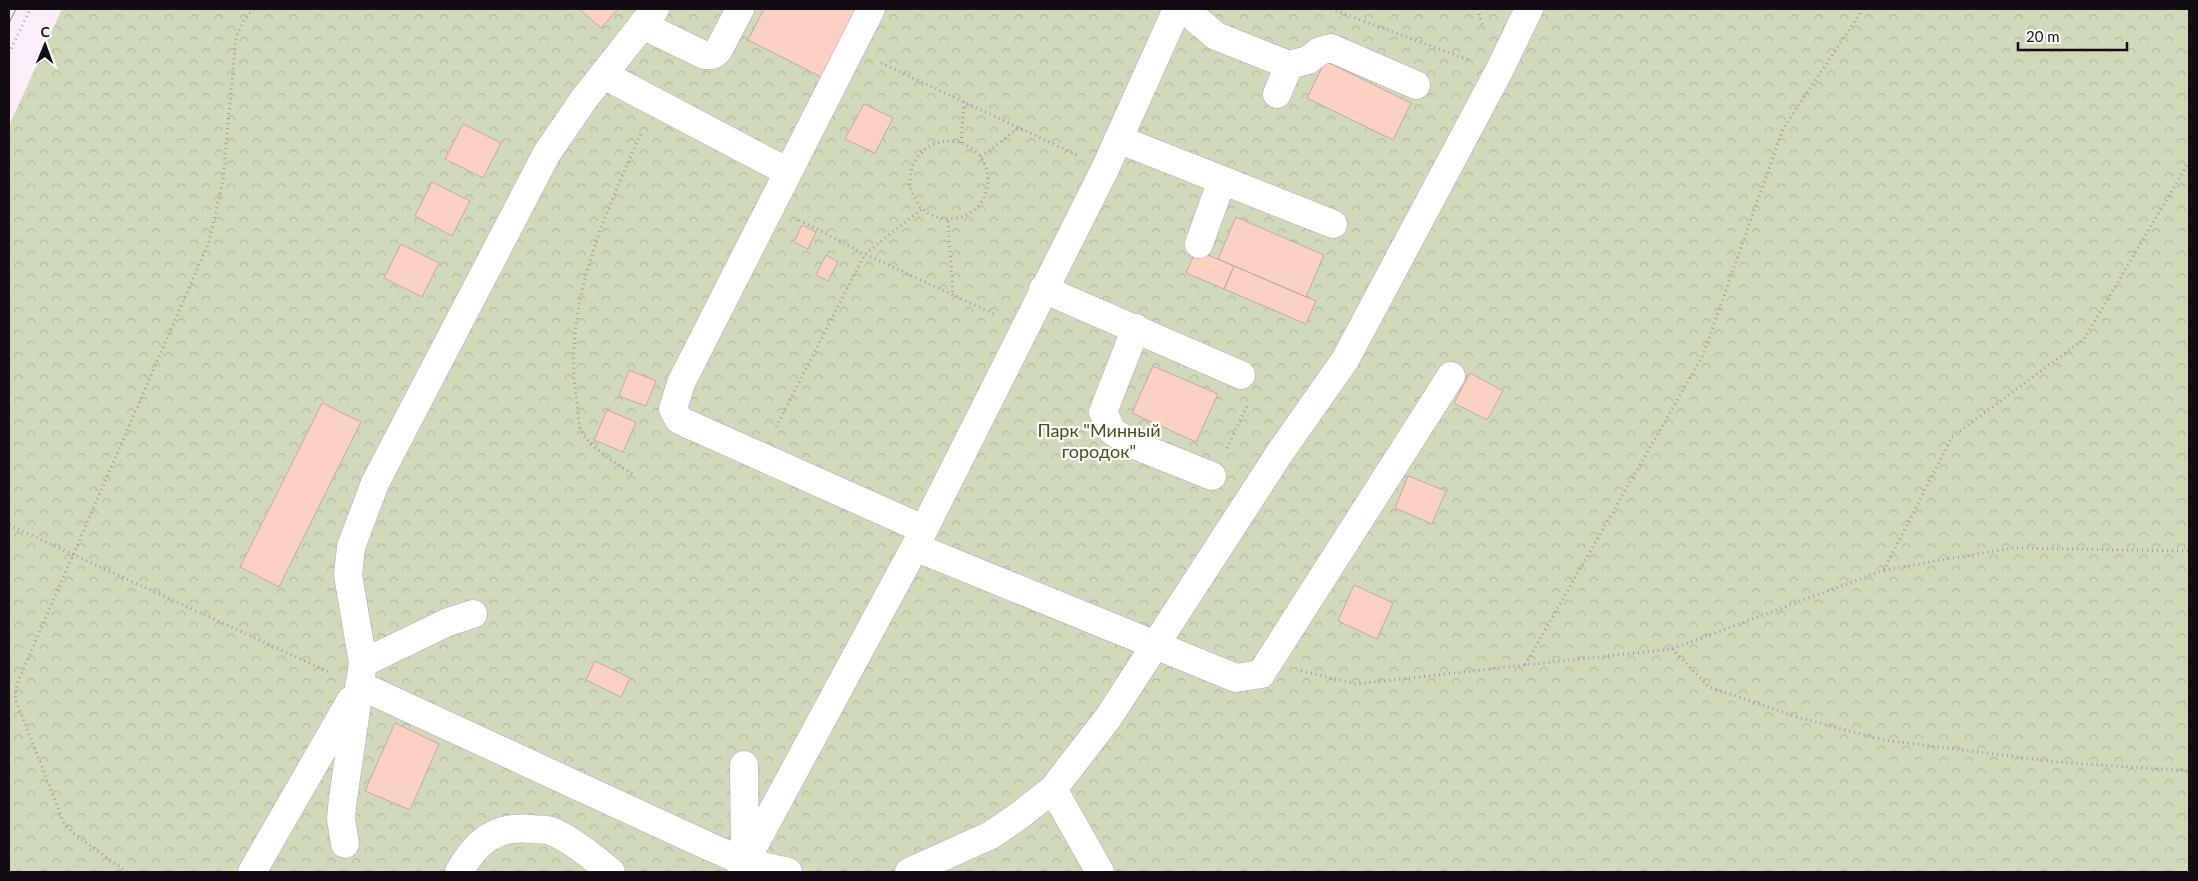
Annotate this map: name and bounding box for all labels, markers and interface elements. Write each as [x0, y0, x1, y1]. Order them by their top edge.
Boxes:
north arrow [20, 20, 70, 70]
scale bar [2018, 20, 2127, 52]
text: С [40, 23, 51, 40]
text: 20 m [2026, 27, 2060, 45]
park label: Парк "Минный городок" [1037, 419, 1161, 462]

